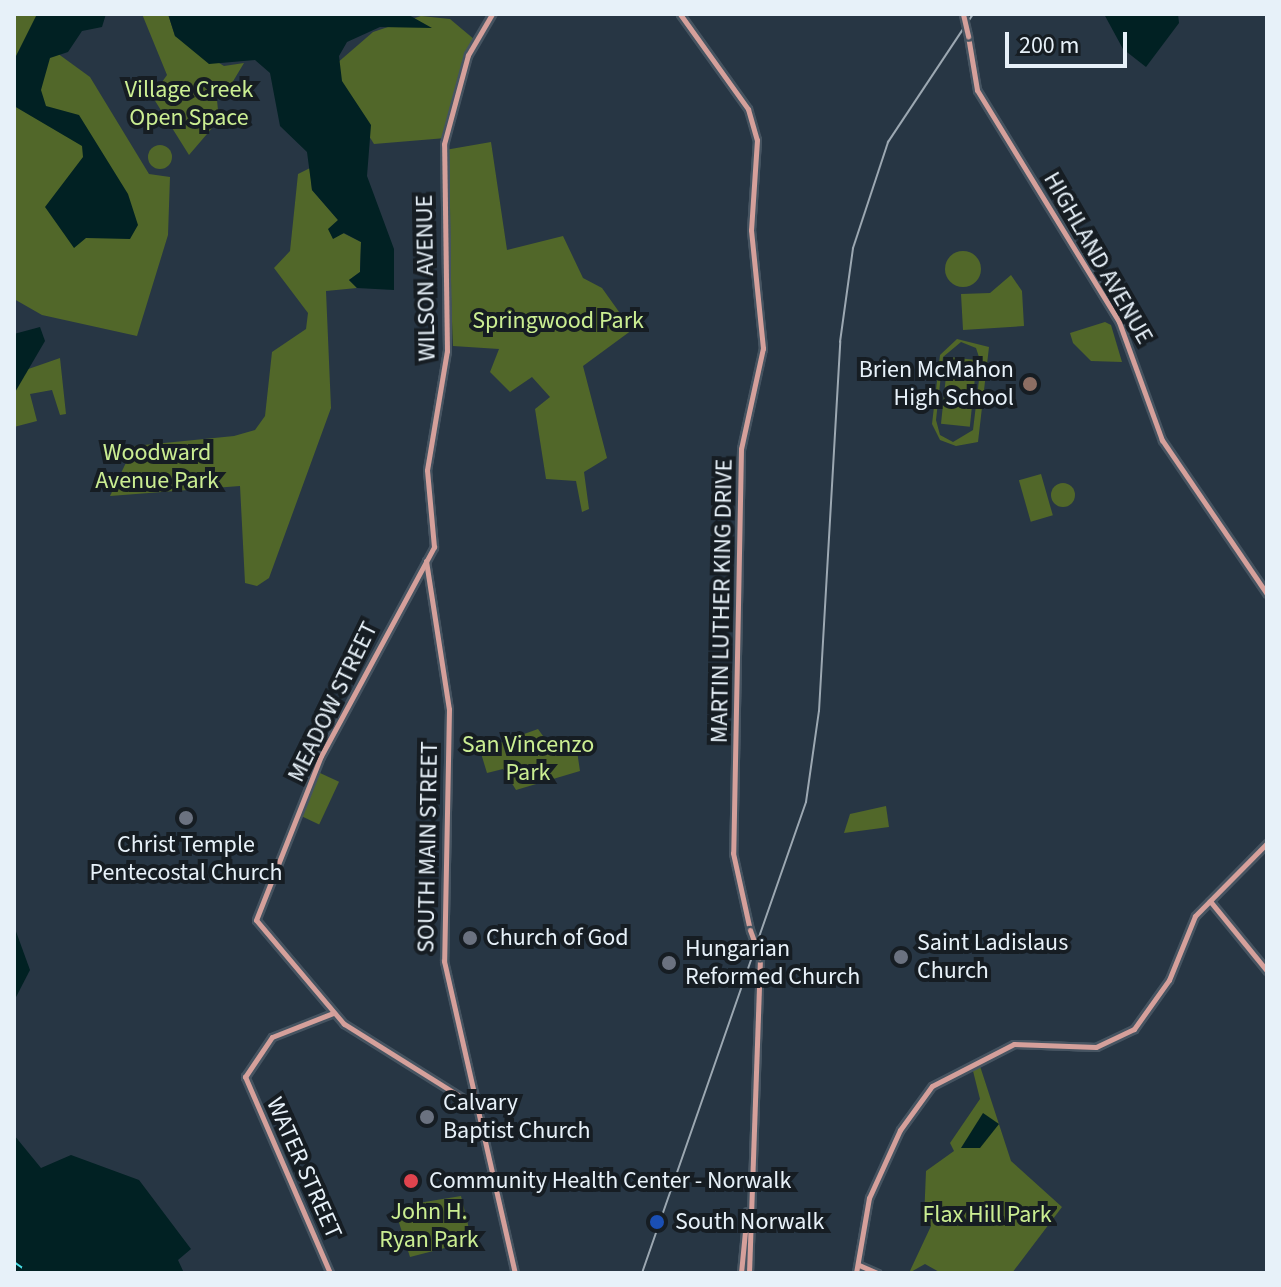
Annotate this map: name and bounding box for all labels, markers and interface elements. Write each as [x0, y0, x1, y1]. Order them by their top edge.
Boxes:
scale bar [1009, 16, 1131, 66]
text: 200 m [1019, 28, 1079, 63]
park label: Village Creek Open Space [125, 76, 253, 132]
street label: HIGHLAND AVENUE [1037, 167, 1159, 349]
street label: WILSON AVENUE [410, 194, 442, 362]
park label: Springwood Park [472, 307, 644, 335]
place label: Brien McMahon High School [859, 356, 1014, 412]
marker: Brien McMahon High School [1021, 375, 1039, 393]
park label: Woodward Avenue Park [95, 439, 219, 495]
street label: MARTIN LUTHER KING DRIVE [705, 459, 739, 743]
street label: MEADOW STREET [282, 617, 384, 787]
park label: San Vincenzo Park [462, 731, 594, 787]
street label: SOUTH MAIN STREET [412, 741, 444, 953]
marker: Christ Temple Pentecostal Church [177, 809, 195, 827]
place label: Christ Temple Pentecostal Church [89, 831, 283, 887]
place label: Church of God [486, 924, 629, 952]
marker: Church of God [461, 929, 479, 947]
place label: Saint Ladislaus Church [917, 929, 1068, 985]
place label: Hungarian Reformed Church [685, 935, 860, 991]
marker: Saint Ladislaus Church [892, 948, 910, 966]
marker: Hungarian Reformed Church [660, 954, 678, 972]
place label: Calvary Baptist Church [443, 1089, 591, 1145]
street label: WATER STREET [260, 1093, 348, 1243]
marker: Calvary Baptist Church [418, 1108, 436, 1126]
place label: Community Health Center - Norwalk [429, 1167, 791, 1195]
marker: Community Health Center - Norwalk [400, 1170, 422, 1192]
park label: John H. Ryan Park [379, 1198, 479, 1254]
park label: Flax Hill Park [922, 1201, 1052, 1229]
place label: South Norwalk [675, 1208, 824, 1236]
marker: South Norwalk [646, 1211, 668, 1233]

